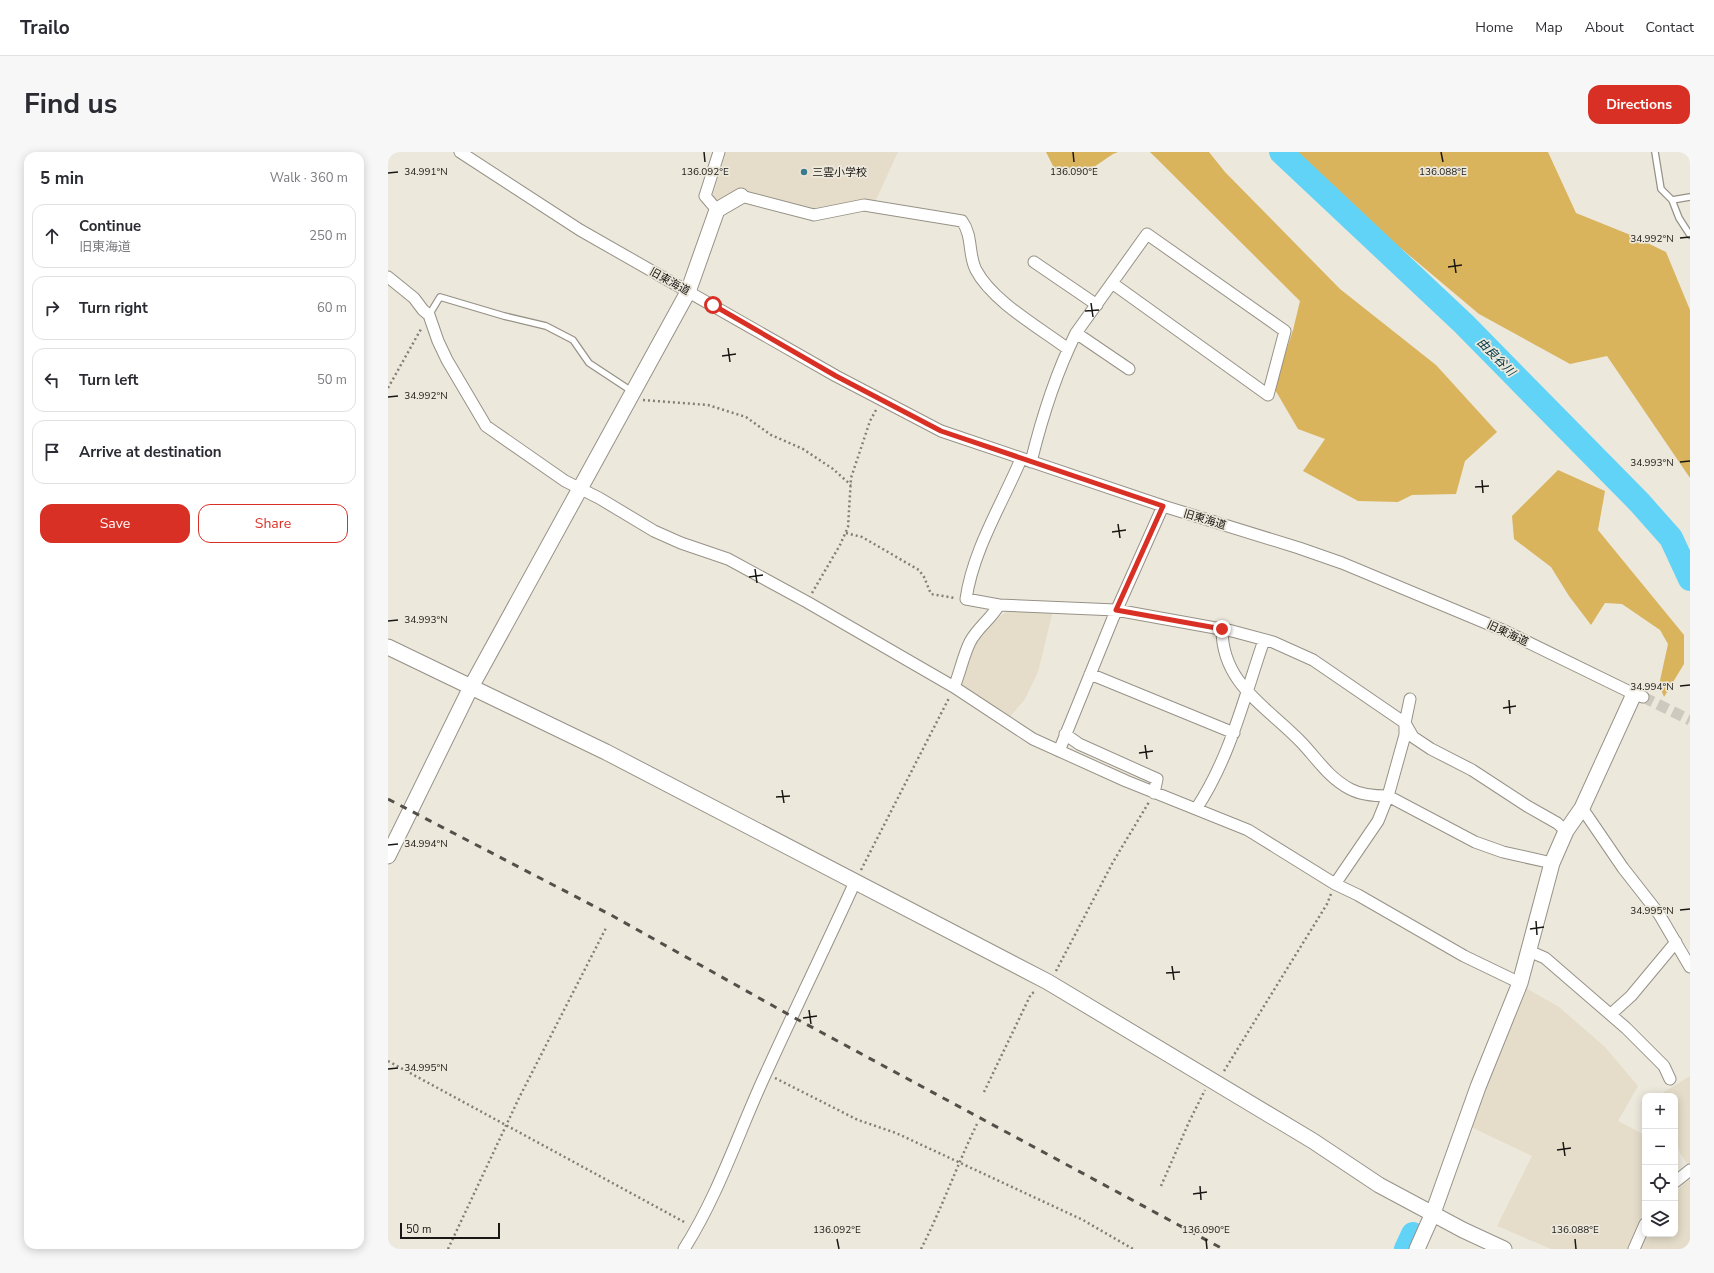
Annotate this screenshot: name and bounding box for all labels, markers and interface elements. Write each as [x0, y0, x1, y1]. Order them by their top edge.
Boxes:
text: Trailo [20, 15, 70, 41]
text: Home [1475, 18, 1513, 37]
text: Map [1535, 18, 1563, 37]
text: About [1585, 18, 1624, 37]
text: Contact [1646, 18, 1694, 37]
text: Find us [24, 85, 118, 123]
button: Directions [1588, 85, 1690, 124]
text: 34.991°N [404, 165, 448, 179]
text: 136.092°E [681, 165, 729, 179]
place label: 三雲小学校 [812, 165, 867, 180]
text: 136.090°E [1050, 165, 1098, 179]
text: 136.088°E [1419, 165, 1467, 179]
text: 5 min [40, 167, 84, 190]
marker: 三雲小学校 [799, 167, 809, 177]
text: Walk · 360 m [270, 169, 348, 187]
text: Continue [79, 216, 141, 236]
icon: ahead [41, 225, 63, 247]
text: 250 m [309, 227, 347, 245]
text: 34.992°N [1630, 232, 1674, 246]
text: 旧東海道 [79, 238, 131, 256]
street label: 旧東海道 [647, 264, 693, 299]
route start [704, 296, 722, 314]
icon: right [41, 297, 63, 319]
text: Turn right [79, 298, 148, 318]
text: 60 m [317, 299, 347, 317]
water label: 由良谷川 [1473, 334, 1520, 381]
icon: left [41, 369, 63, 391]
text: Turn left [79, 370, 138, 390]
text: 50 m [317, 371, 347, 389]
text: 34.992°N [404, 389, 448, 403]
icon: arrive [41, 441, 63, 463]
text: Arrive at destination [79, 442, 222, 462]
text: 34.993°N [1630, 456, 1674, 470]
button: Save [40, 504, 190, 543]
button: Share [198, 504, 348, 543]
street label: 旧東海道 [1182, 506, 1228, 533]
text: 34.993°N [404, 613, 448, 627]
street label: 旧東海道 [1485, 617, 1531, 650]
route end [1213, 620, 1231, 638]
text: 34.994°N [1630, 680, 1674, 694]
text: 34.994°N [404, 837, 448, 851]
text: 34.995°N [1630, 904, 1674, 918]
text: 34.995°N [404, 1061, 448, 1075]
map controls [1642, 1093, 1678, 1237]
button: + [1642, 1093, 1678, 1129]
button: − [1642, 1129, 1678, 1165]
button: locate [1642, 1165, 1678, 1201]
button: layers [1642, 1201, 1678, 1237]
scale bar [400, 1221, 500, 1240]
text: 50 m [406, 1222, 431, 1237]
text: 136.092°E [813, 1223, 861, 1237]
text: 136.090°E [1182, 1223, 1230, 1237]
text: 136.088°E [1551, 1223, 1599, 1237]

